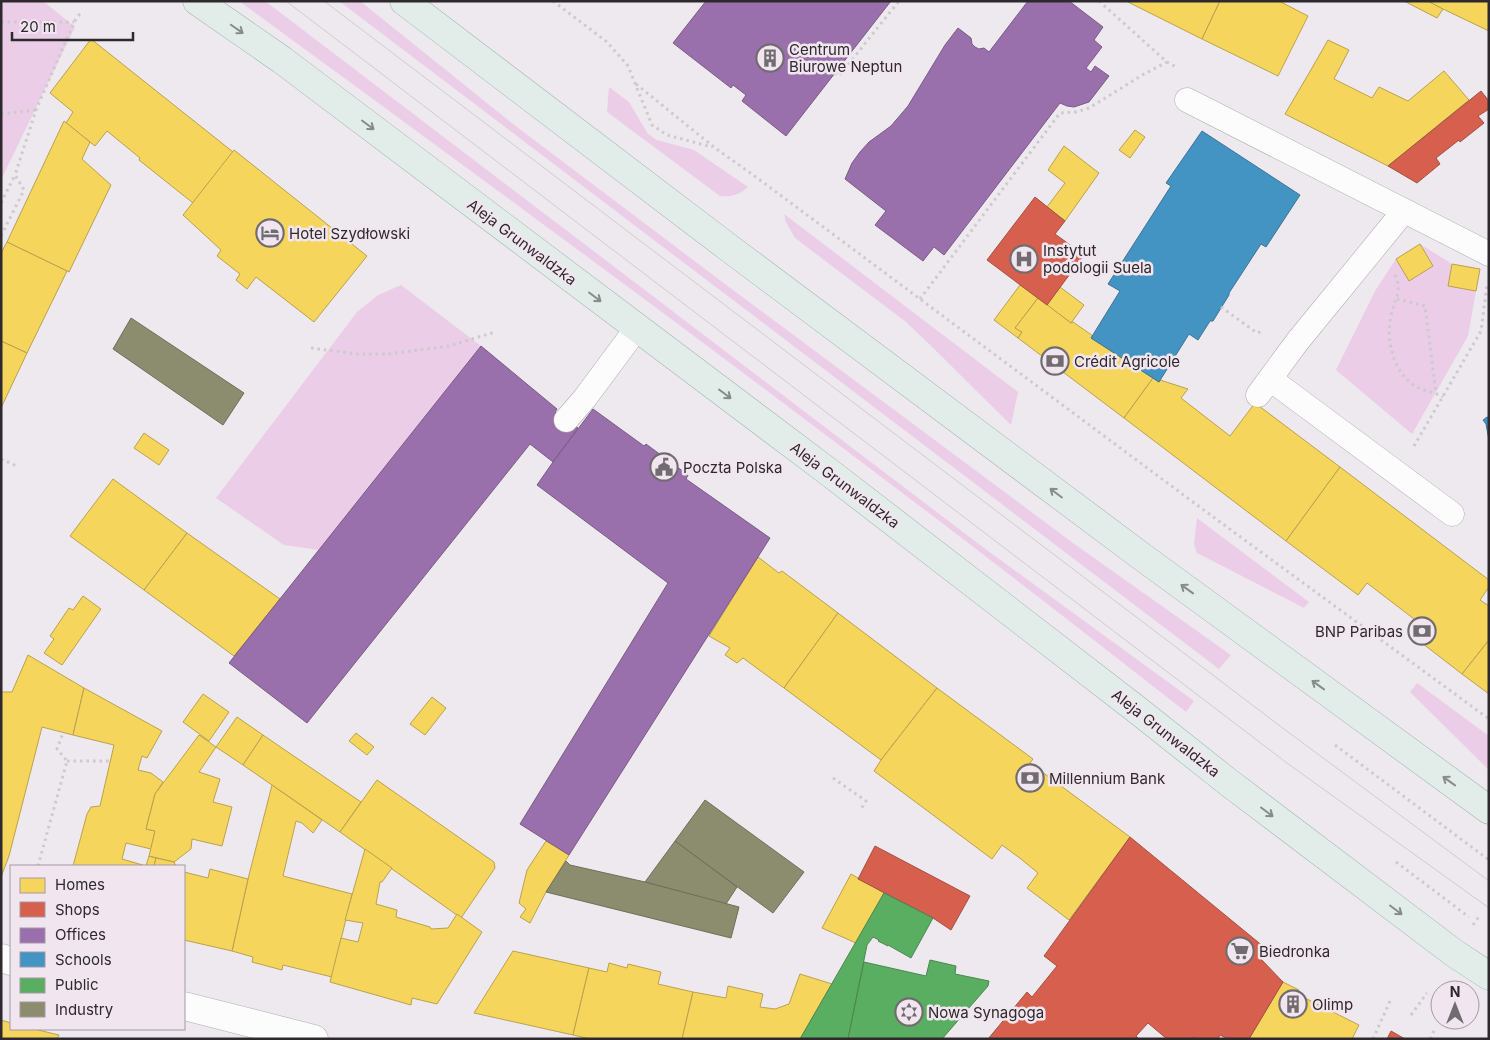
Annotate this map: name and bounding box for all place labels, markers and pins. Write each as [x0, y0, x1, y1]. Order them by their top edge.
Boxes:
place label: Centrum Biurowe Neptun [789, 40, 902, 76]
building icon: Centrum Biurowe Neptun [755, 43, 785, 73]
hotel icon: Hotel Szydłowski [255, 218, 285, 248]
place label: Hotel Szydłowski [289, 224, 410, 243]
place label: Instytut podologii Suela [1043, 241, 1152, 277]
hospital icon: Instytut podologii Suela [1009, 244, 1039, 274]
bank icon: Crédit Agricole [1040, 346, 1070, 376]
place label: Crédit Agricole [1074, 352, 1180, 371]
public building icon: Poczta Polska [649, 452, 679, 482]
place label: Poczta Polska [683, 458, 782, 477]
bank icon: BNP Paribas [1407, 616, 1437, 646]
place label: BNP Paribas [1315, 622, 1403, 641]
bank icon: Millennium Bank [1015, 763, 1045, 793]
place label: Millennium Bank [1049, 769, 1166, 788]
supermarket icon: Biedronka [1225, 936, 1255, 966]
place label: Biedronka [1259, 942, 1330, 961]
building icon: Olimp [1278, 989, 1308, 1019]
place label: Olimp [1312, 995, 1353, 1014]
synagogue icon: Nowa Synagoga [894, 997, 924, 1027]
place label: Nowa Synagoga [928, 1003, 1044, 1022]

